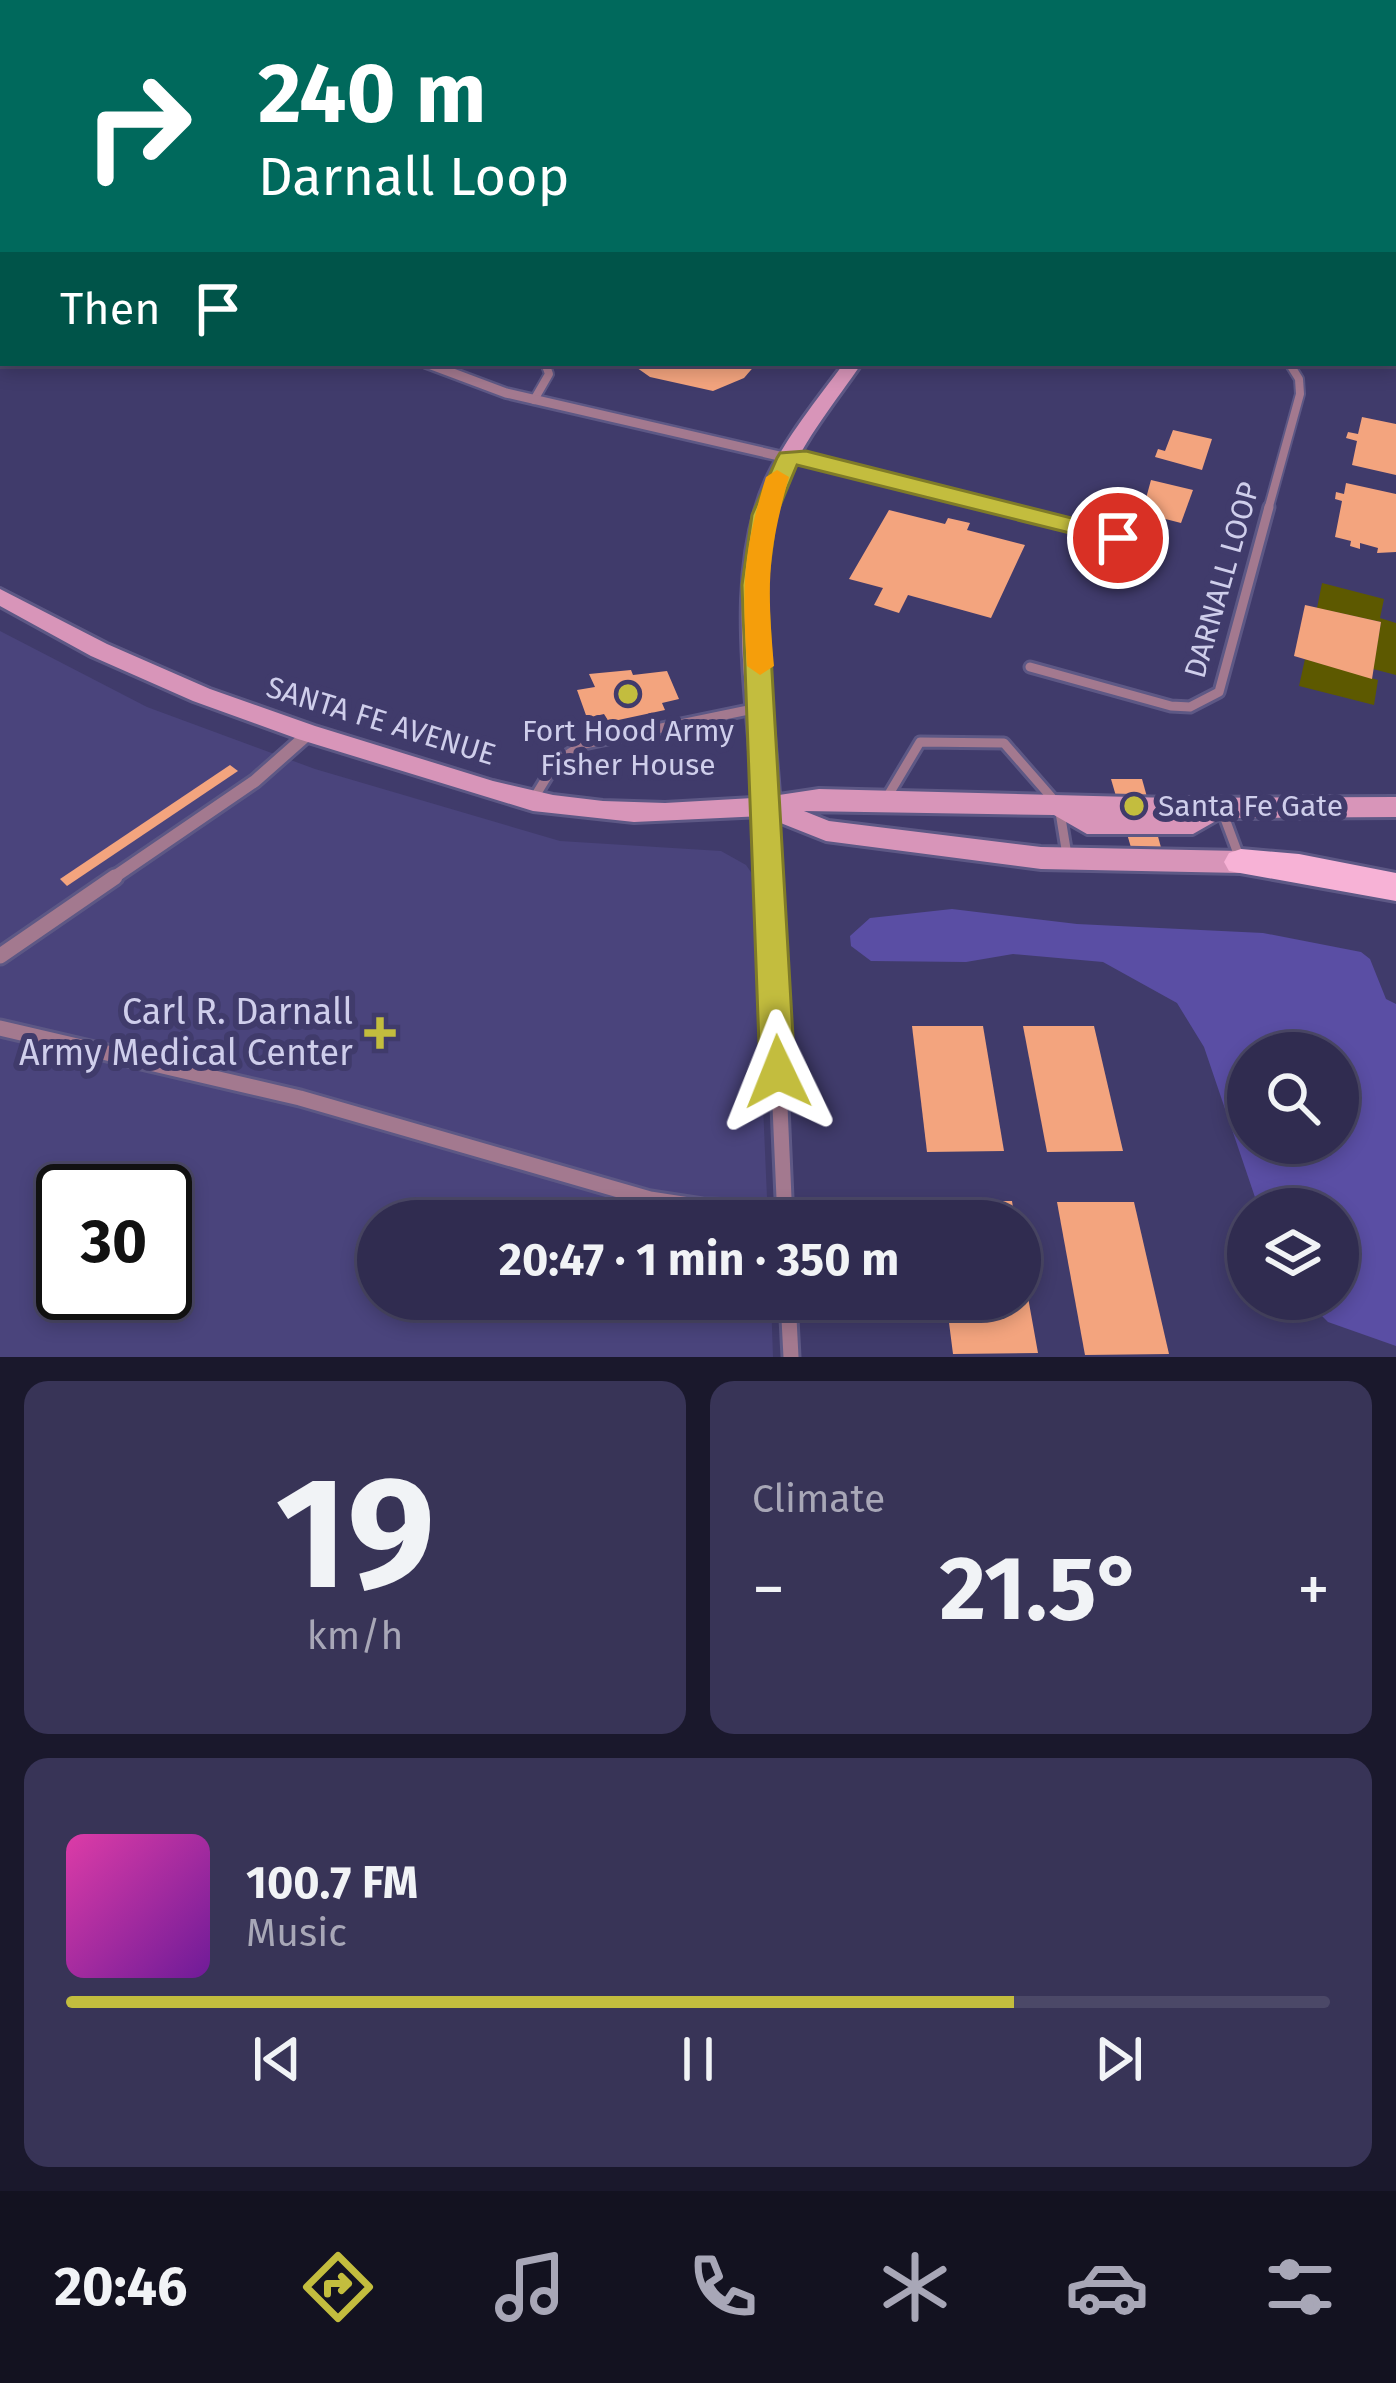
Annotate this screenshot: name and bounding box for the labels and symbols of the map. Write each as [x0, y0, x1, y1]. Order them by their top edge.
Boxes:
street label: DARNALL LOOP [1177, 478, 1267, 682]
pin [1067, 487, 1169, 589]
street label: SANTA FE AVENUE [262, 669, 500, 773]
marker: Fort Hood Army Fisher House [615, 681, 641, 707]
place label: Fort Hood Army Fisher House [522, 713, 734, 783]
place label: Santa Fe Gate [1158, 788, 1343, 824]
marker: Santa Fe Gate [1121, 793, 1147, 819]
place label: Carl R. Darnall Army Medical Center [19, 990, 353, 1075]
position arrow [715, 1009, 841, 1135]
marker: Carl R. Darnall Army Medical Center [364, 1017, 396, 1049]
speed limit sign: 30 [36, 1164, 192, 1320]

